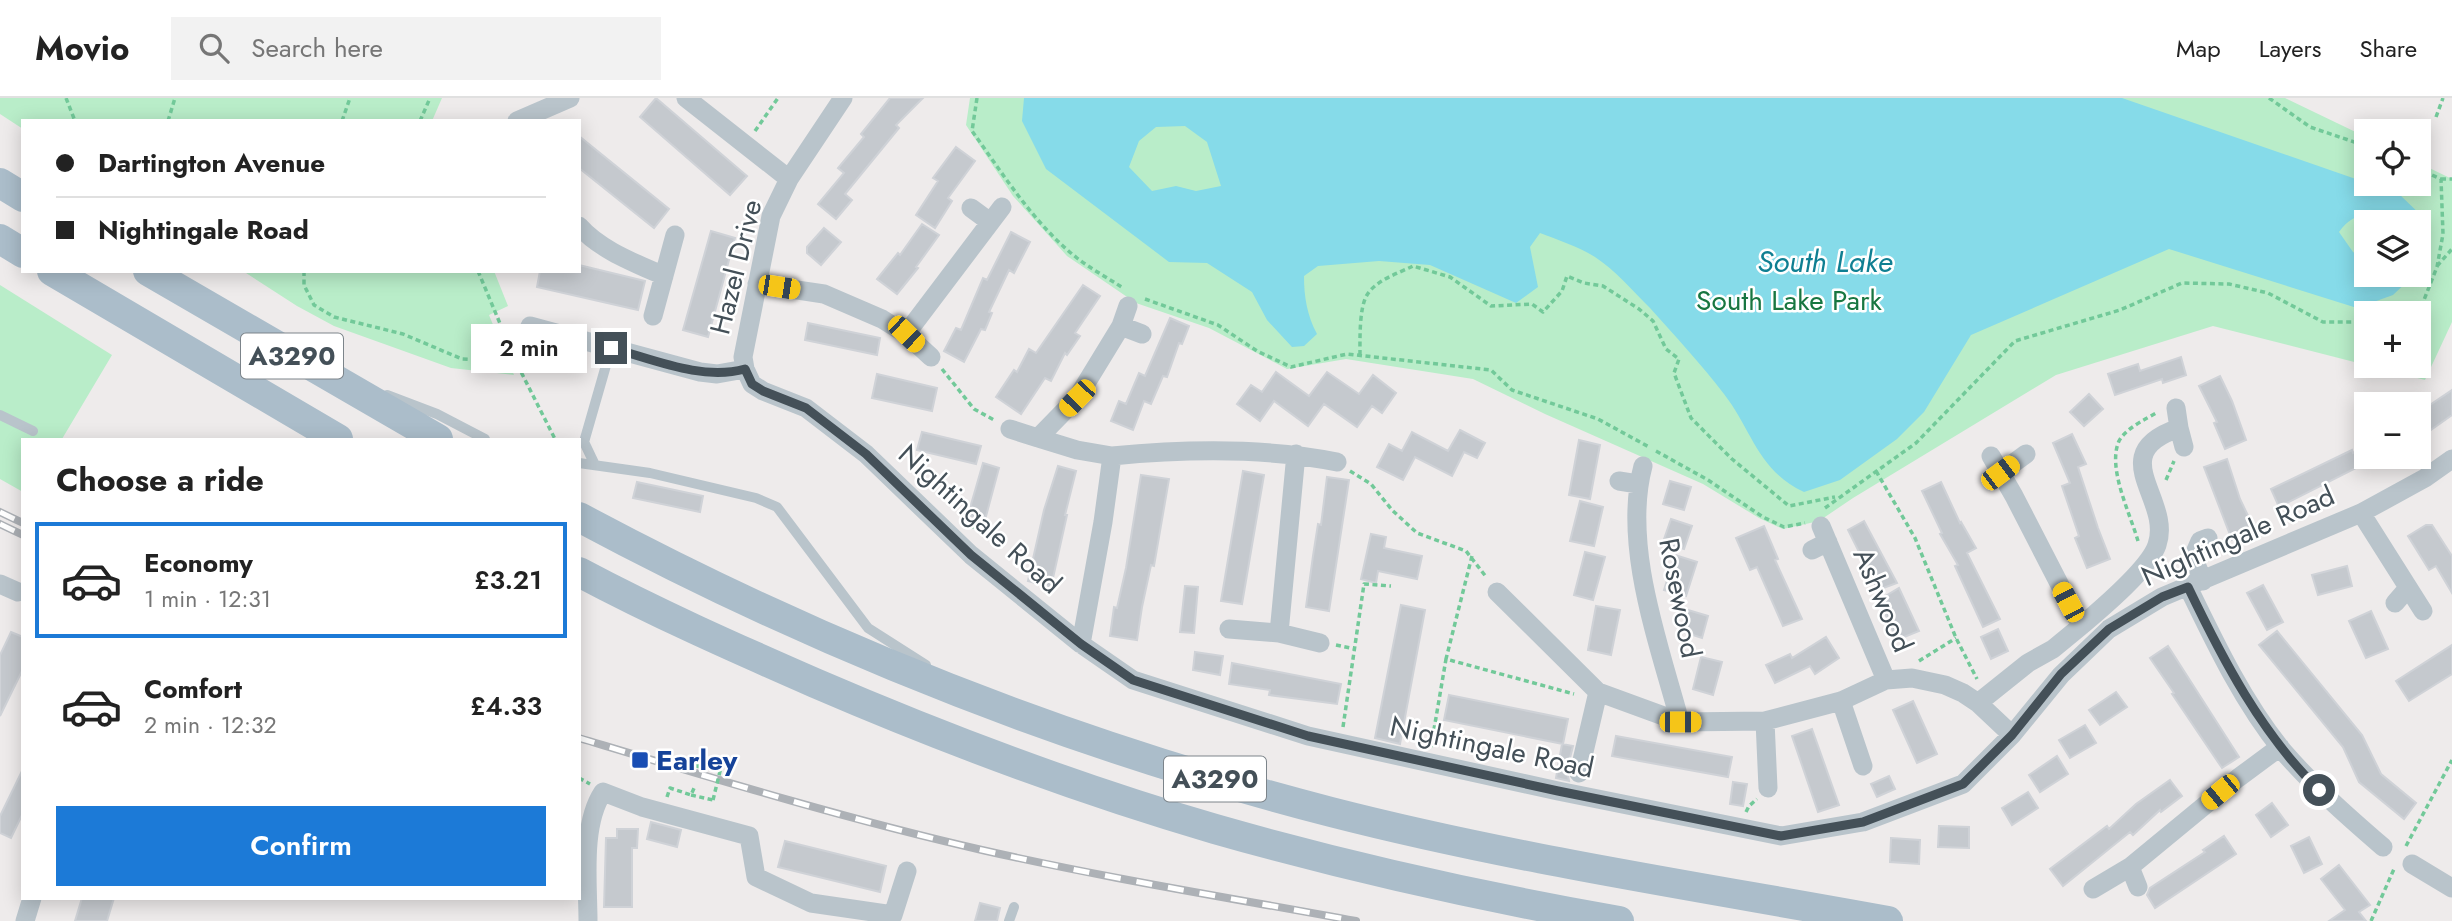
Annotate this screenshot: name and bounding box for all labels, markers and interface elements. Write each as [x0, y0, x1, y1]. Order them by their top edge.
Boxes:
search box [171, 17, 661, 80]
text: Movio [35, 25, 129, 72]
icon: search [195, 29, 233, 67]
text: Search here [251, 29, 383, 67]
text: Map [2176, 31, 2221, 66]
text: Layers [2259, 31, 2321, 66]
text: Share [2359, 31, 2417, 66]
map controls [2354, 119, 2431, 469]
button: locate [2354, 119, 2431, 196]
text: Dartington Avenue [98, 144, 325, 182]
street label: Hazel Drive [699, 195, 773, 339]
button: layers [2354, 210, 2431, 287]
text: Nightingale Road [98, 211, 309, 249]
water label: South Lake [1757, 240, 1893, 283]
car [757, 273, 802, 301]
park label: South Lake Park [1696, 280, 1883, 321]
button: + [2354, 301, 2431, 378]
car [884, 312, 929, 356]
callout: 2 min [471, 324, 586, 372]
text: 2 min [499, 331, 559, 365]
route end [595, 332, 627, 364]
road number: A3290 [241, 333, 343, 378]
car [1055, 376, 1100, 420]
button: − [2354, 392, 2431, 469]
street label: Nightingale Road [889, 434, 1071, 604]
car [1977, 452, 2024, 494]
text: Choose a ride [56, 457, 264, 503]
street label: Nightingale Road [2135, 475, 2341, 597]
street label: Rosewood [1648, 534, 1712, 662]
street label: Ashwood [1843, 542, 1923, 658]
text: Economy [144, 544, 253, 582]
icon: car [60, 549, 123, 612]
text: £3.21 [474, 561, 542, 599]
car [2049, 579, 2088, 625]
text: 1 min · 12:31 [144, 582, 271, 616]
text: Comfort [144, 670, 242, 708]
icon: car [60, 675, 123, 738]
text: £4.33 [470, 687, 542, 725]
street label: Nightingale Road [1386, 705, 1598, 789]
text: 2 min · 12:32 [144, 708, 277, 742]
car [1660, 712, 1702, 733]
place label: Earley [656, 740, 738, 781]
marker: Earley [630, 750, 650, 770]
road number: A3290 [1164, 757, 1266, 802]
car [2198, 771, 2243, 813]
route start [2303, 774, 2335, 806]
button: Confirm [56, 806, 546, 886]

